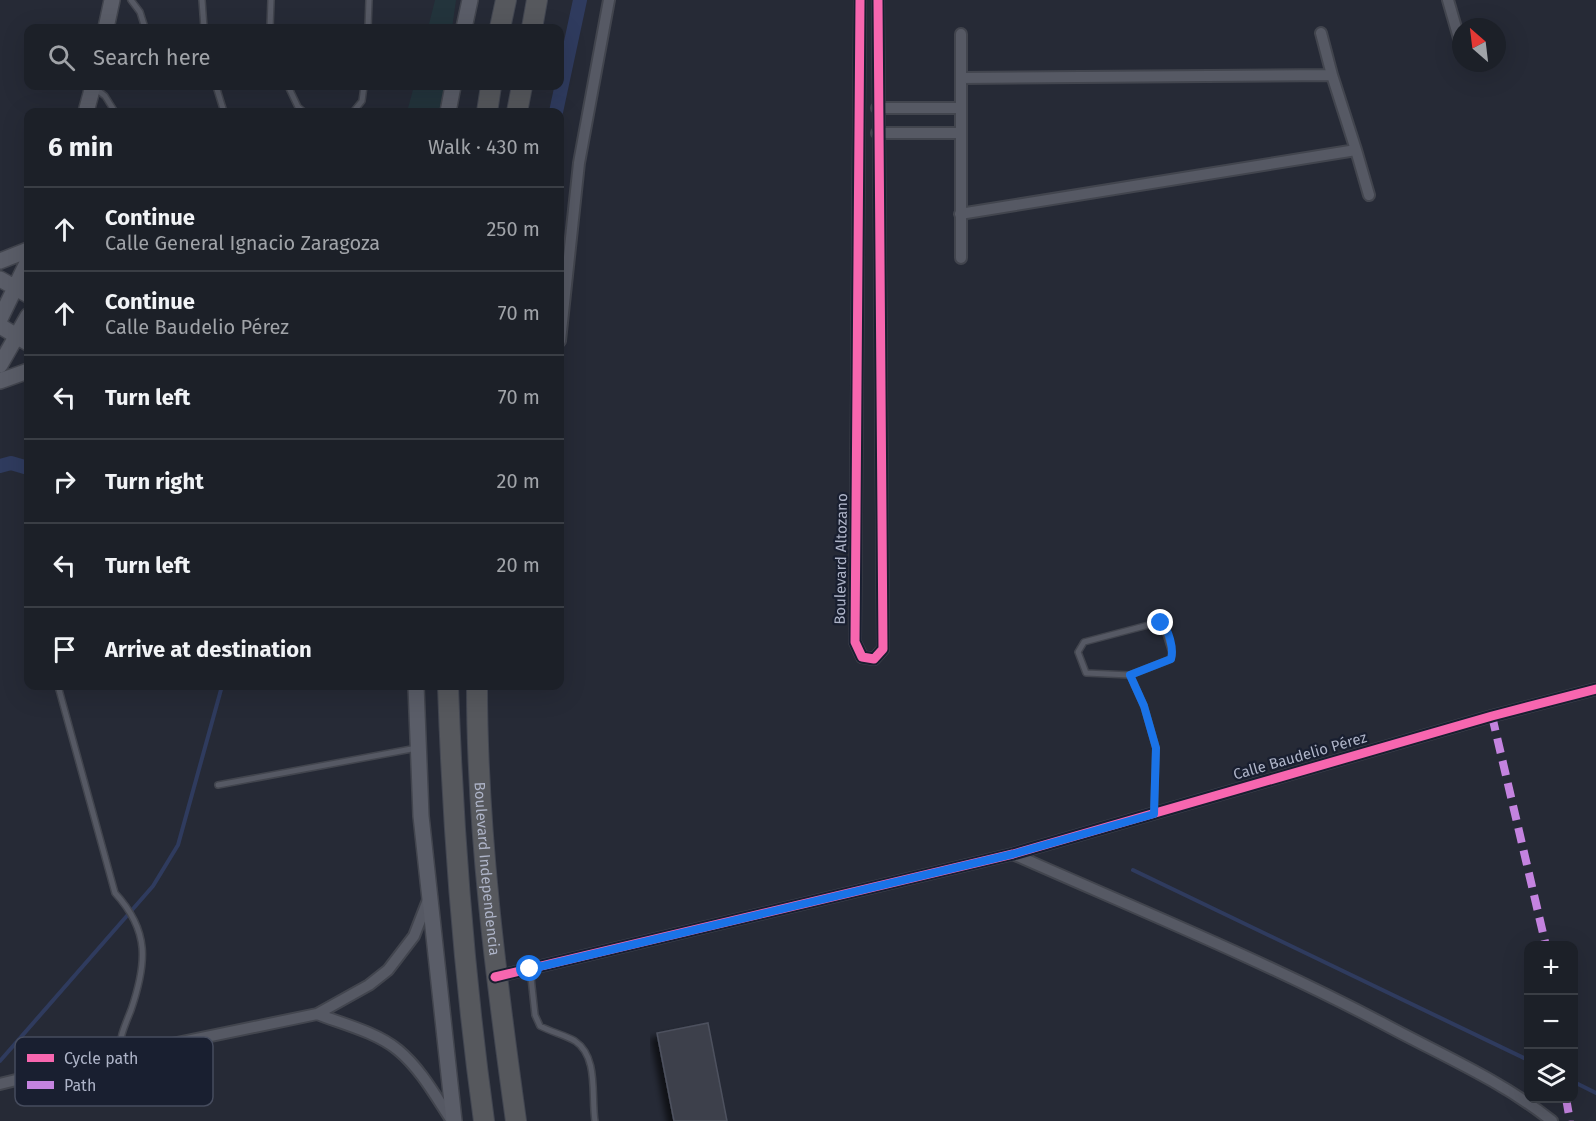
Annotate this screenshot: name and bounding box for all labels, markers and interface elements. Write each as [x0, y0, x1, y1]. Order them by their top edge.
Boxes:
north arrow [1452, 18, 1506, 72]
search box [24, 24, 564, 90]
icon: search [45, 41, 78, 74]
text: Search here [93, 44, 211, 71]
text: 6 min [48, 132, 113, 163]
text: Walk · 430 m [428, 135, 540, 159]
text: Continue [105, 204, 195, 231]
icon: ahead [48, 213, 81, 246]
text: 250 m [486, 217, 540, 241]
text: Calle General Ignacio Zaragoza [105, 231, 380, 255]
text: Continue [105, 288, 195, 315]
icon: ahead [48, 297, 81, 330]
text: 70 m [498, 301, 540, 325]
text: Calle Baudelio Pérez [105, 315, 289, 339]
icon: left [48, 381, 81, 414]
text: Turn left [105, 384, 190, 411]
text: 70 m [498, 385, 540, 409]
icon: right [48, 465, 81, 498]
text: Turn right [105, 468, 204, 495]
text: 20 m [497, 469, 540, 493]
street label: Boulevard Altozano [831, 493, 851, 625]
icon: left [48, 549, 81, 582]
text: Turn left [105, 552, 190, 579]
text: 20 m [497, 553, 540, 577]
route end [1147, 609, 1173, 635]
icon: arrive [48, 633, 81, 666]
text: Arrive at destination [105, 636, 312, 663]
street label: Calle Baudelio Pérez [1231, 728, 1369, 784]
street label: Boulevard Independencia [471, 781, 503, 957]
map controls [1524, 941, 1578, 1103]
button: + [1524, 941, 1578, 995]
route start [516, 955, 542, 981]
button: − [1524, 995, 1578, 1049]
legend [15, 1037, 213, 1106]
text: Cycle path [64, 1049, 138, 1068]
button: layers [1524, 1049, 1578, 1103]
text: Path [64, 1076, 96, 1095]

